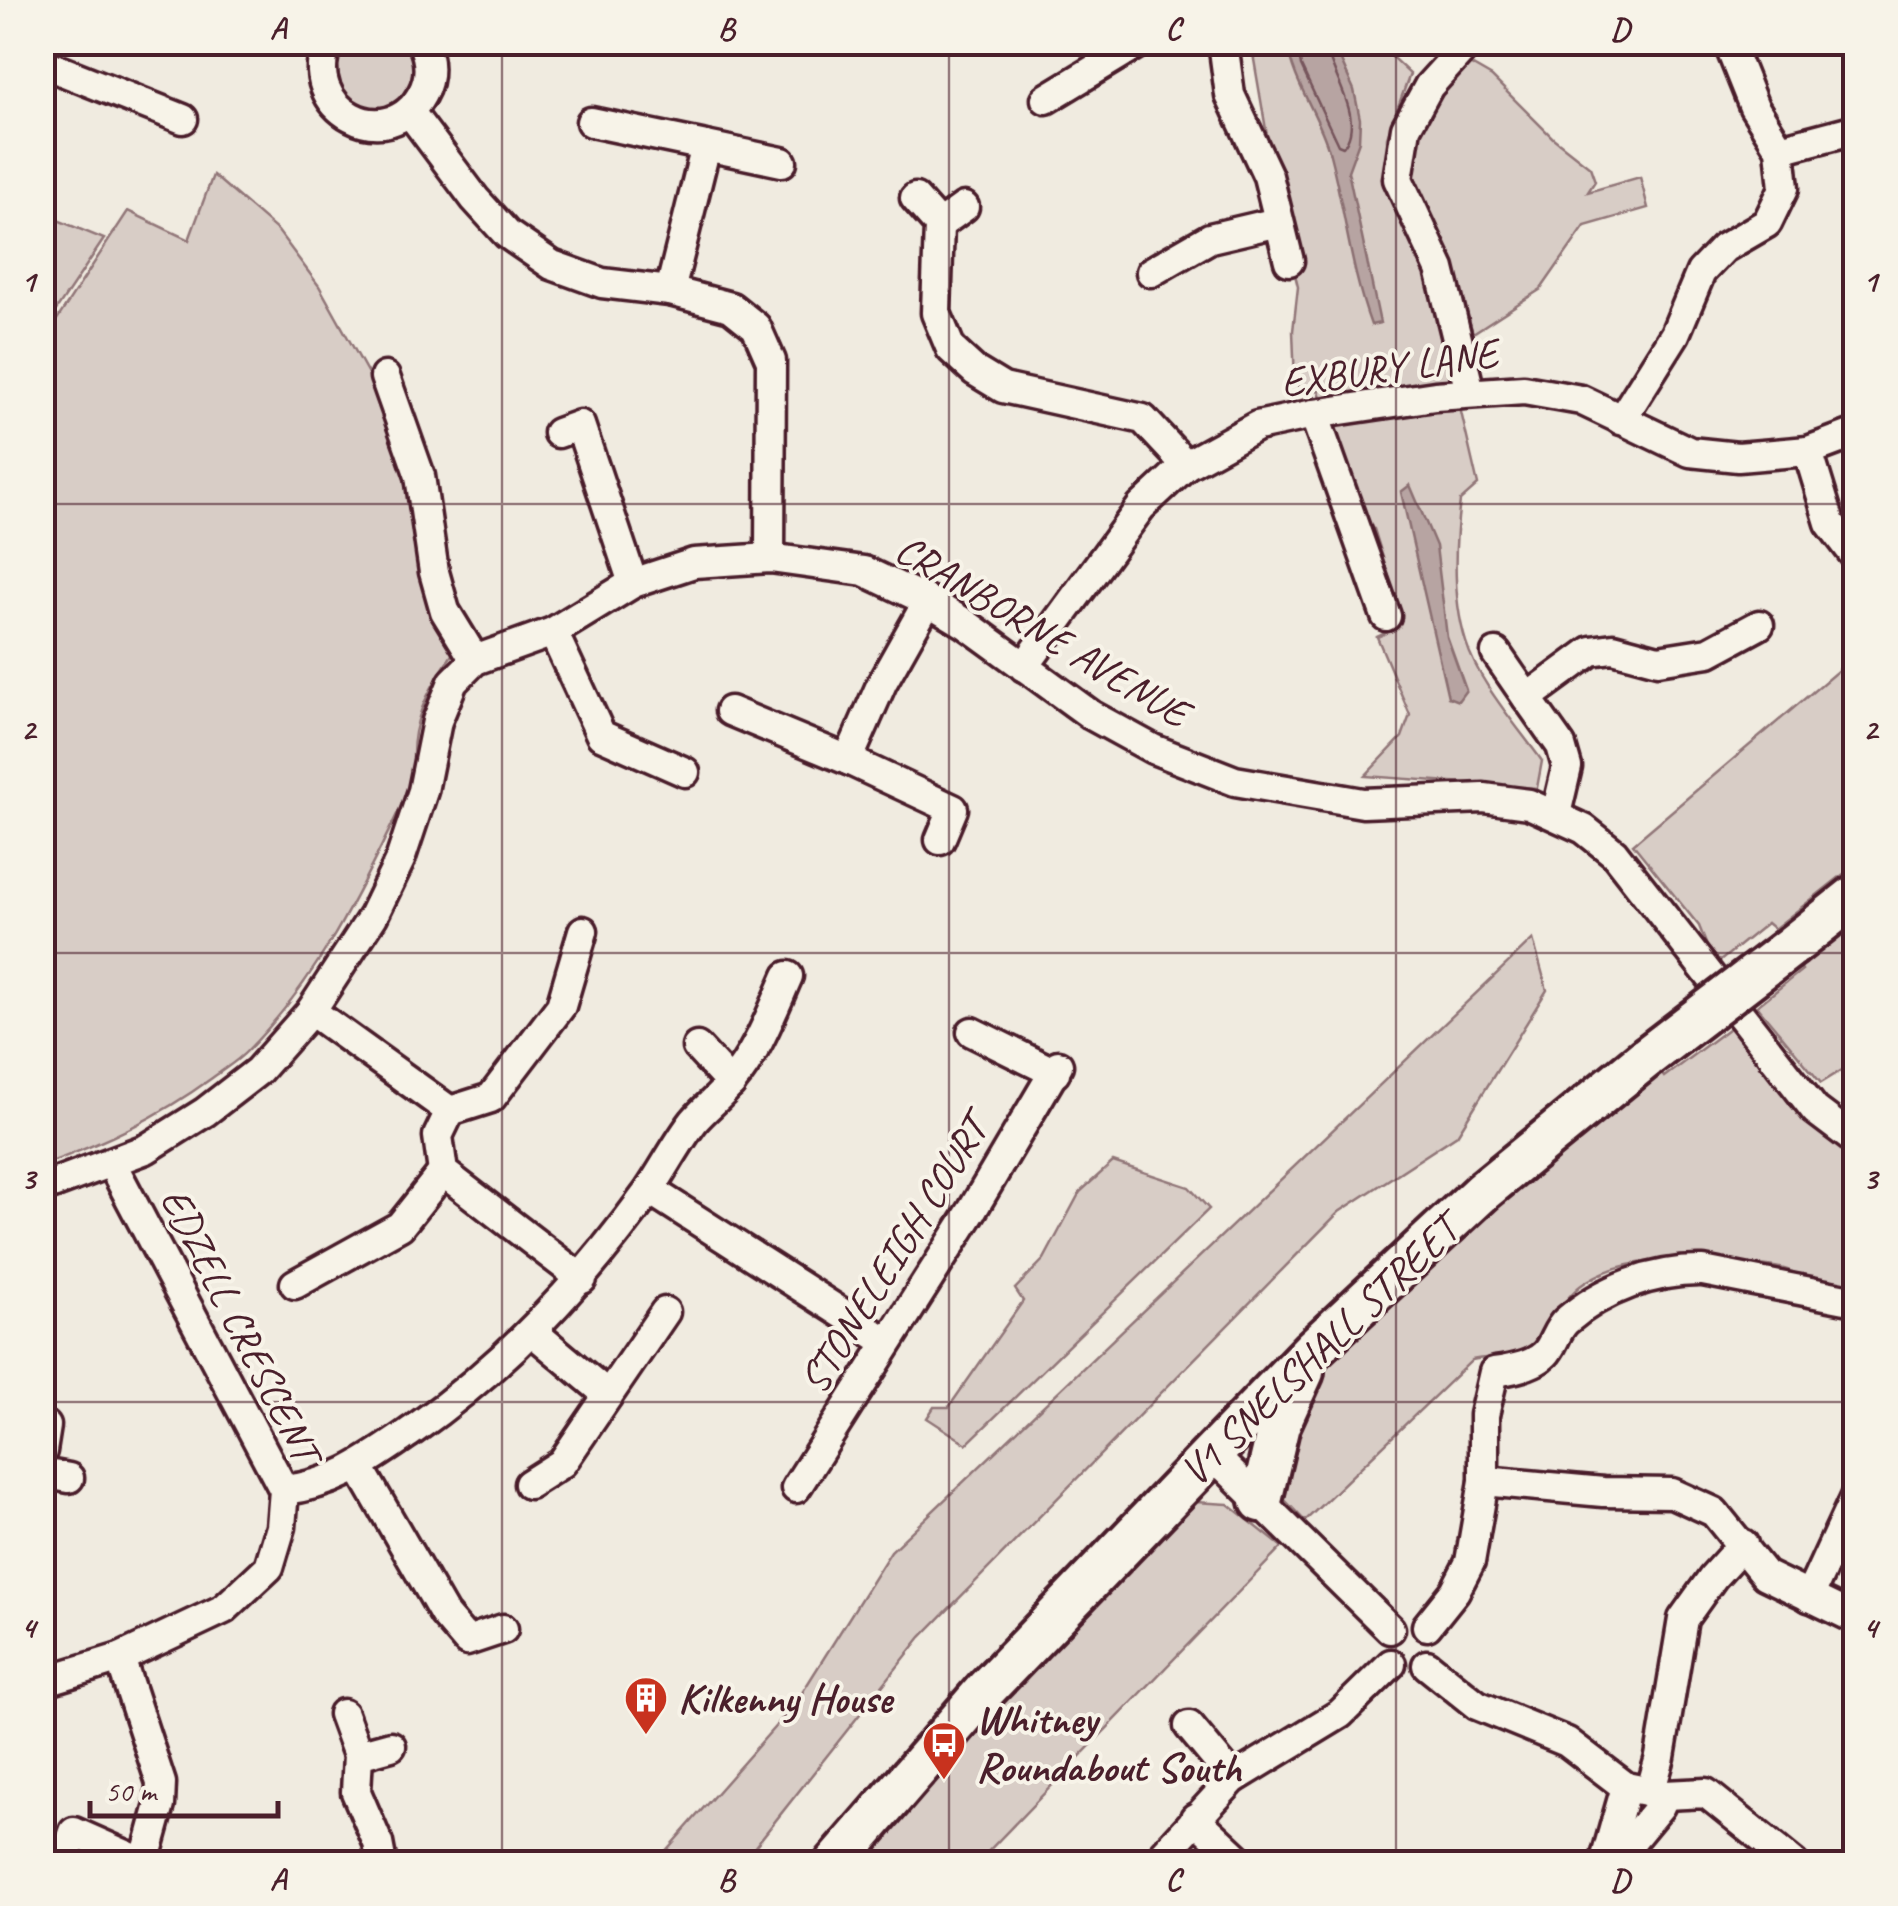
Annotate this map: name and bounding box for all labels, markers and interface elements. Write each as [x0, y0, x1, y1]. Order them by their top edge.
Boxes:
text: A [270, 8, 289, 49]
text: B [718, 8, 737, 49]
text: C [1165, 8, 1185, 49]
text: D [1611, 8, 1633, 49]
text: 1 [21, 260, 39, 301]
text: 1 [1863, 260, 1881, 301]
street label: EXBURY LANE [1278, 326, 1505, 409]
street label: CRANBORNE AVENUE [886, 523, 1202, 742]
text: 2 [21, 709, 38, 750]
text: 2 [1863, 709, 1880, 750]
street label: STONELEIGH COURT [788, 1098, 1006, 1403]
text: 3 [21, 1158, 38, 1199]
text: 3 [1863, 1158, 1880, 1199]
street label: EDZELL CRESCENT [148, 1179, 336, 1479]
street label: V1 SNELSHALL STREET [1169, 1198, 1476, 1497]
text: 4 [21, 1607, 39, 1648]
text: 4 [1863, 1607, 1881, 1648]
place label: Kilkenny House [678, 1672, 895, 1725]
building icon: Kilkenny House [623, 1675, 669, 1736]
place label: Whitney Roundabout South [976, 1693, 1243, 1794]
bus stop icon: Whitney Roundabout South [921, 1720, 967, 1781]
scale bar [90, 1756, 278, 1818]
text: 50 m [105, 1772, 158, 1810]
text: A [270, 1859, 289, 1900]
text: B [718, 1859, 737, 1900]
text: C [1165, 1859, 1185, 1900]
text: D [1611, 1859, 1633, 1900]

